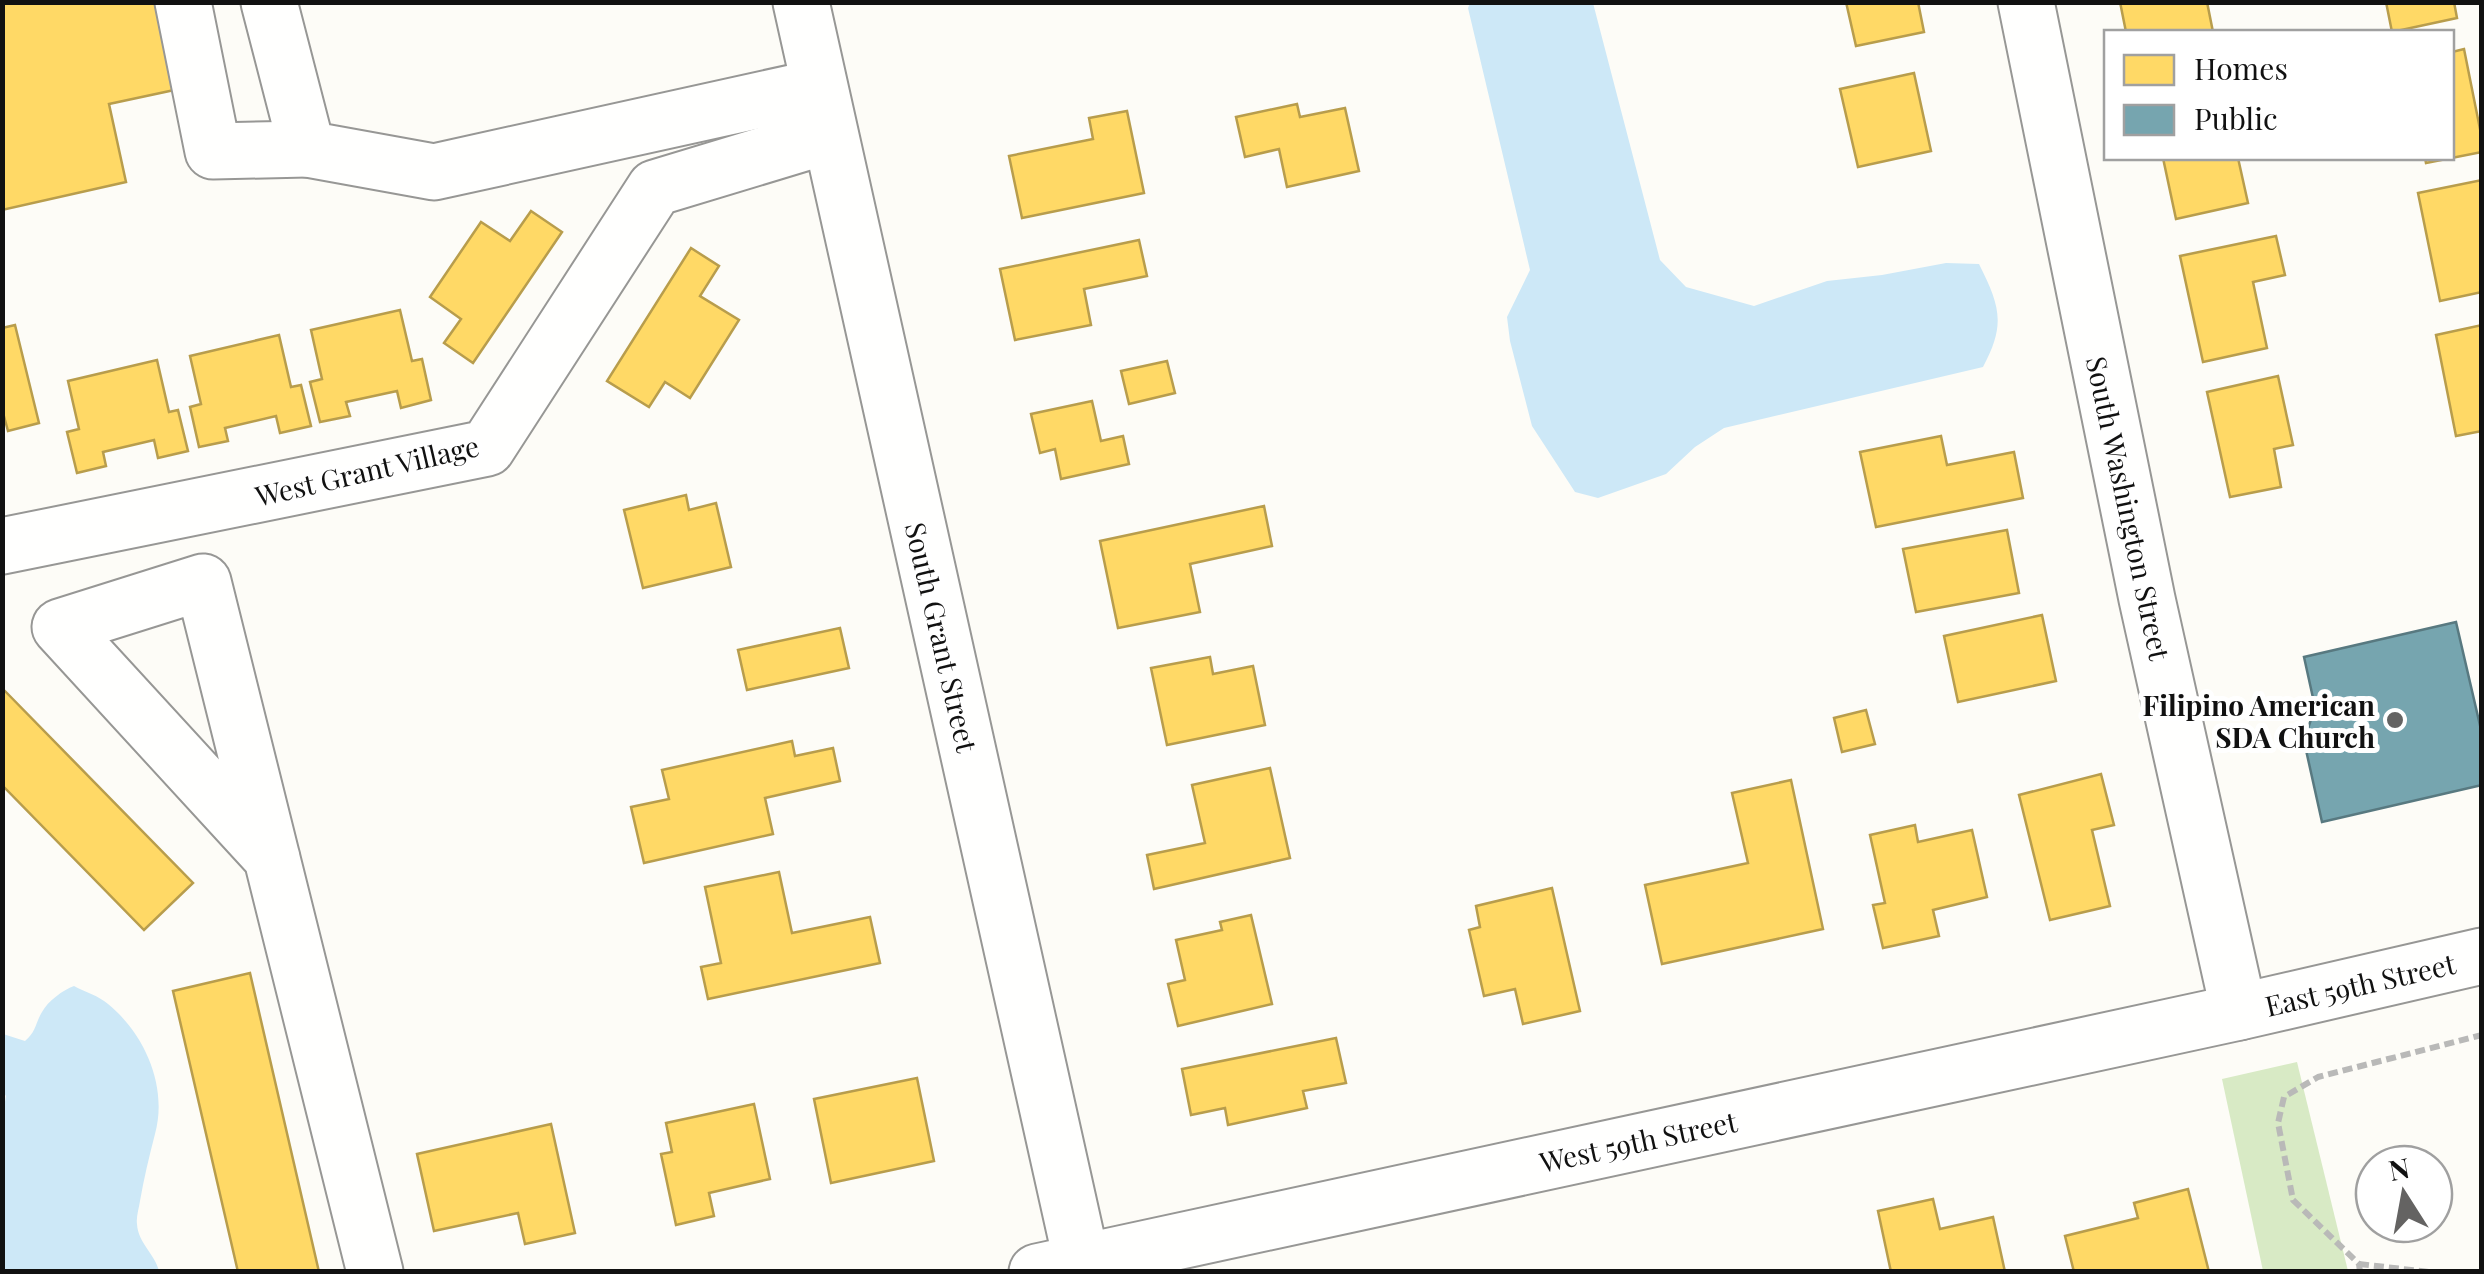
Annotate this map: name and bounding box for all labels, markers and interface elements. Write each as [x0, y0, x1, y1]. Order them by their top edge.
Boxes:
legend [2104, 30, 2454, 160]
text: Homes [2194, 48, 2288, 88]
text: Public [2194, 98, 2278, 138]
street label: South Washington Street [2079, 353, 2180, 664]
street label: West Grant Village [251, 426, 482, 514]
street label: South Grant Street [898, 519, 987, 756]
place label: Filipino American SDA Church [2143, 686, 2375, 755]
marker: Filipino American SDA Church [2384, 709, 2406, 731]
street label: East 59th Street [2261, 944, 2460, 1024]
street label: West 59th Street [1535, 1102, 1741, 1180]
north arrow [2354, 1144, 2454, 1244]
text: N [2385, 1148, 2412, 1188]

